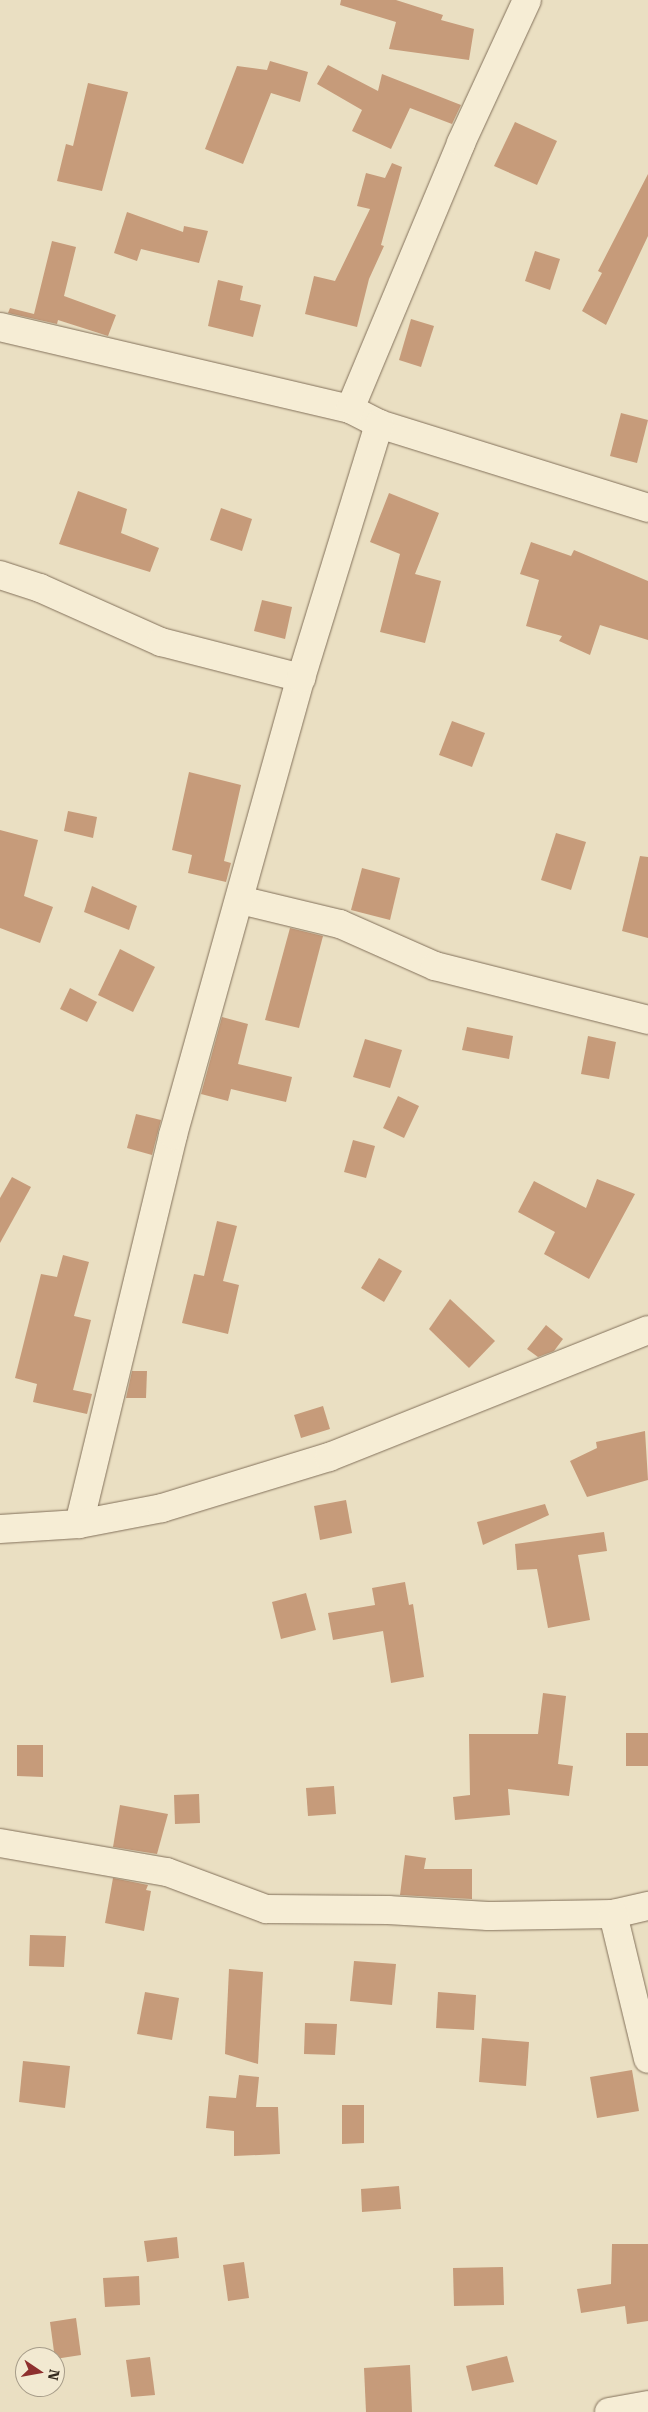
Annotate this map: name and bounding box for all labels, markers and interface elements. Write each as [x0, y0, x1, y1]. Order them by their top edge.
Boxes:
north arrow [15, 2347, 65, 2397]
text: N [45, 2368, 63, 2382]

